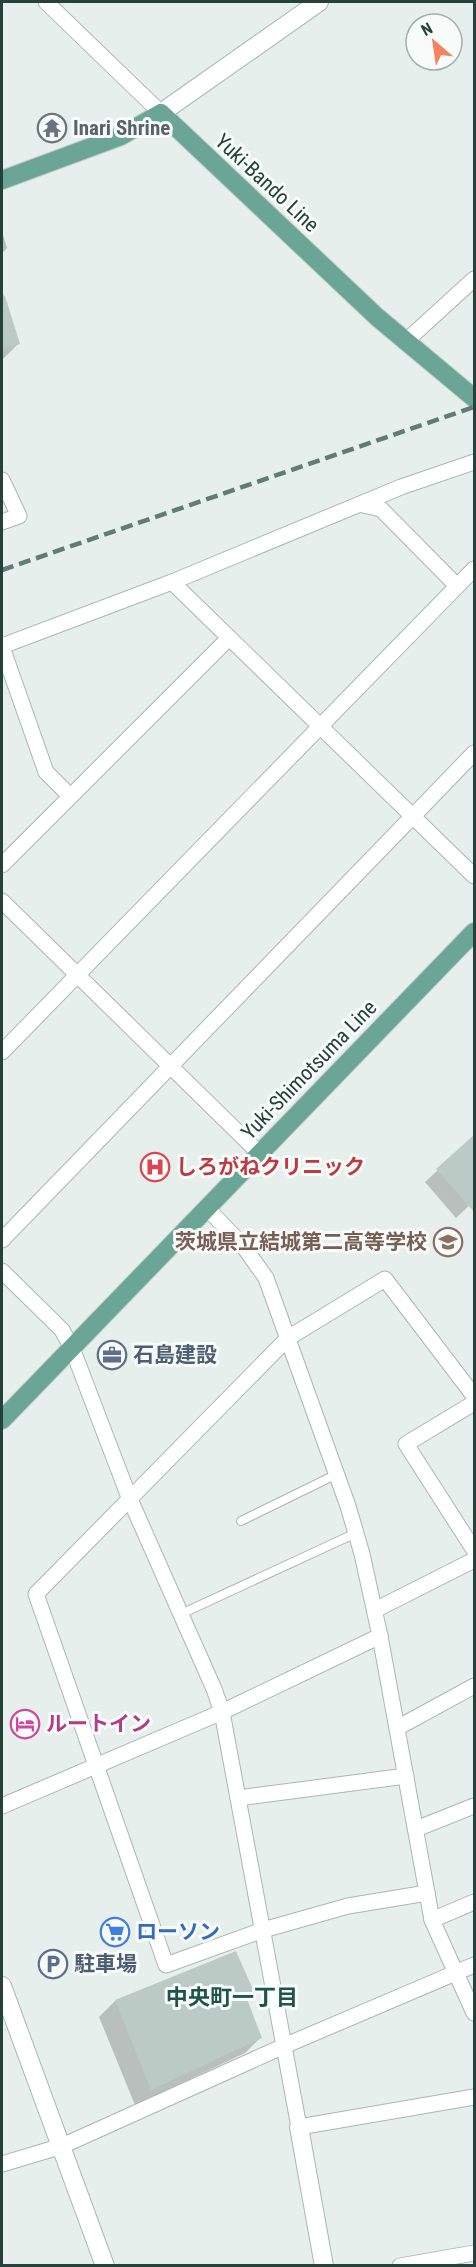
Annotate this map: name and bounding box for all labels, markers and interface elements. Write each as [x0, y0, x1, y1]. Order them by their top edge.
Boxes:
north arrow [404, 12, 464, 72]
text: N [418, 19, 436, 40]
temple icon: Inari Shrine [36, 112, 68, 144]
place label: Inari Shrine [73, 116, 170, 140]
street label: Yuki-Bando Line [210, 129, 324, 237]
street label: Yuki-Shimotsuma Line [236, 995, 382, 1144]
hospital icon: しろがねクリニック [139, 1151, 171, 1183]
place label: しろがねクリニック [176, 1155, 365, 1179]
school or university icon: 茨城県立結城第二高等学校 [432, 1226, 464, 1258]
place label: 茨城県立結城第二高等学校 [175, 1230, 427, 1254]
office icon: 石島建設 [96, 1339, 128, 1371]
place label: 石島建設 [133, 1343, 217, 1367]
hotel icon: ルートイン [9, 1708, 41, 1740]
place label: ルートイン [46, 1712, 151, 1736]
supermarket icon: ローソン [99, 1916, 131, 1948]
place label: ローソン [136, 1920, 220, 1944]
parking icon: 駐車場 [37, 1948, 69, 1980]
place label: 駐車場 [74, 1952, 137, 1976]
district label: 中央町一丁目 [166, 1985, 298, 2010]

